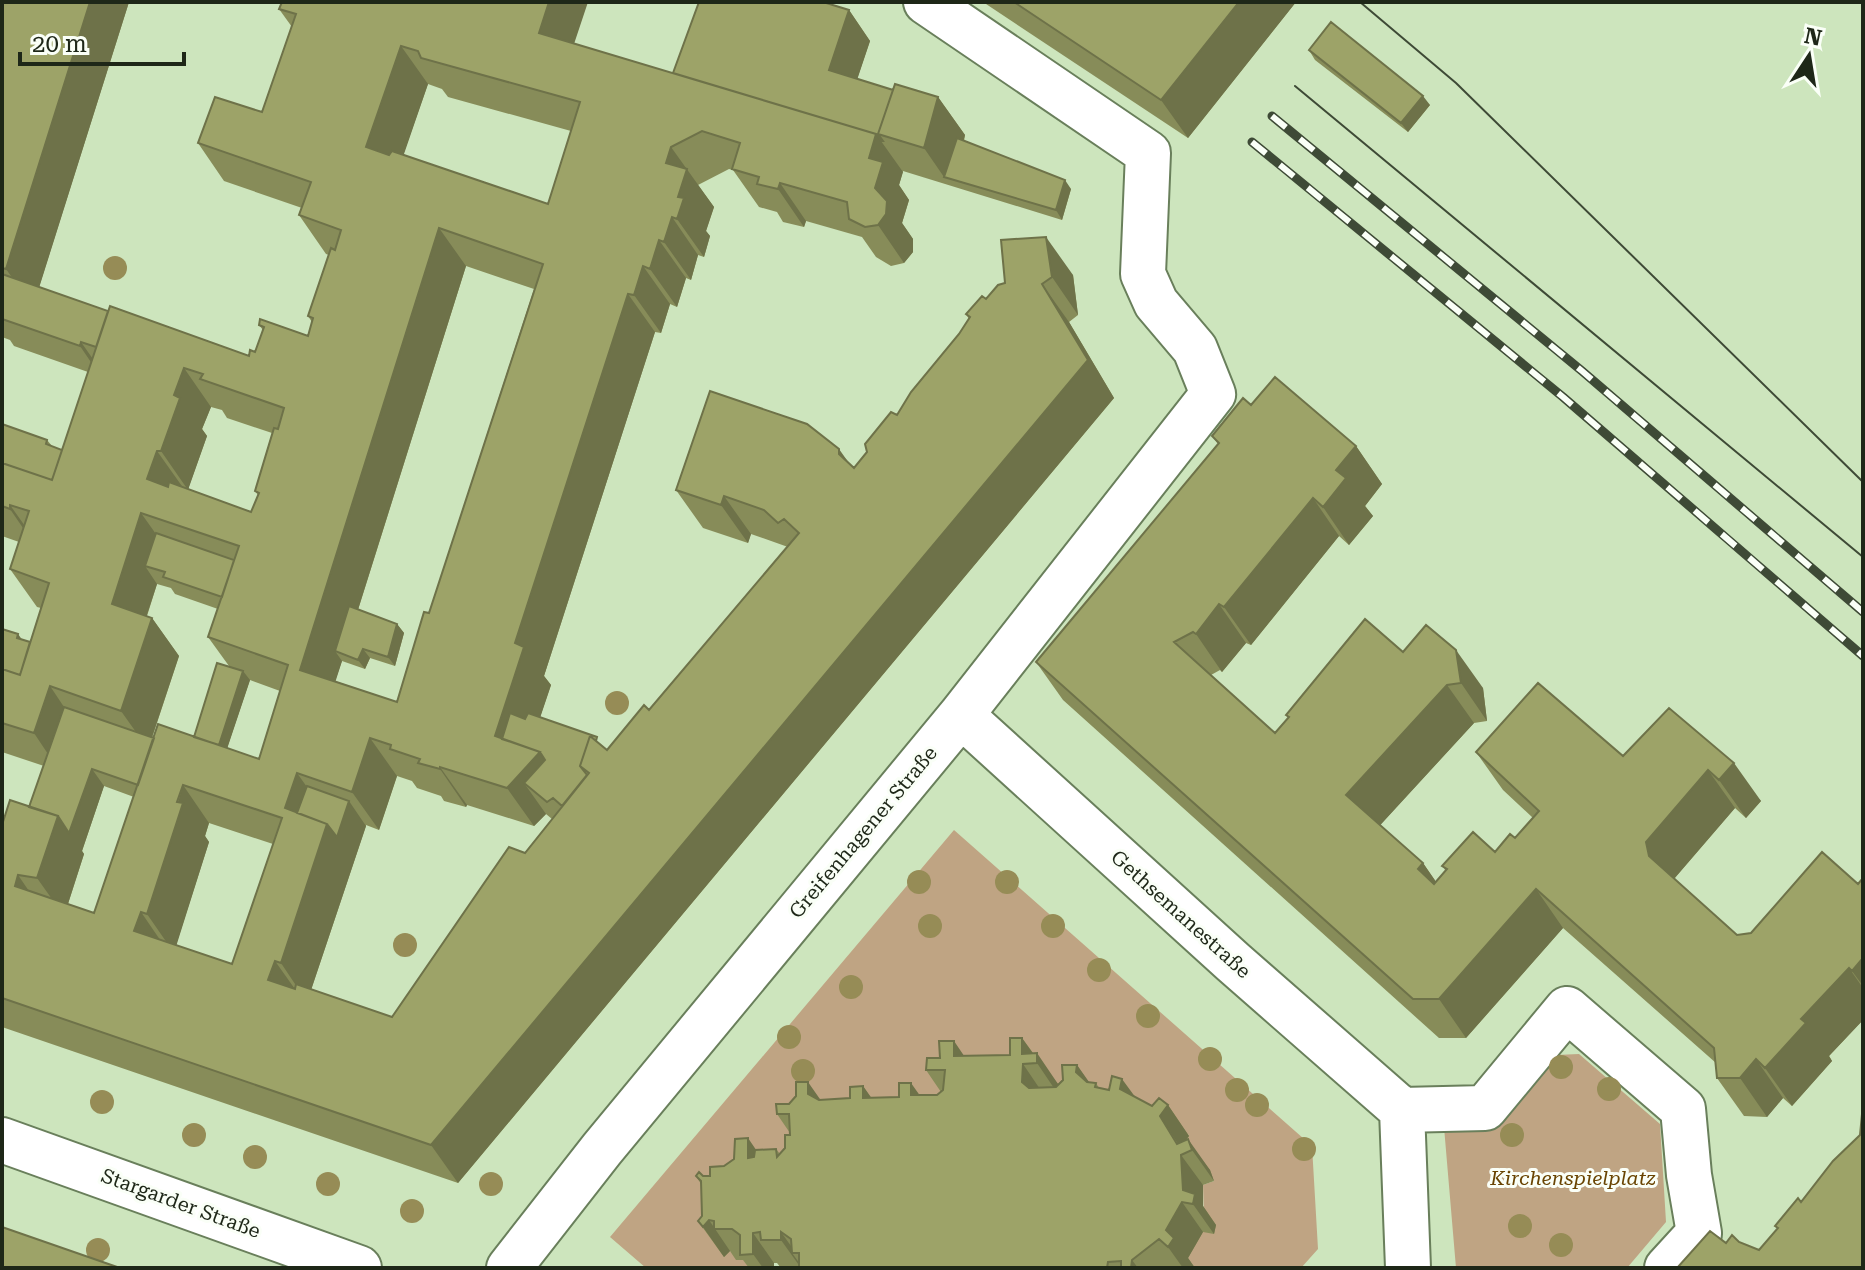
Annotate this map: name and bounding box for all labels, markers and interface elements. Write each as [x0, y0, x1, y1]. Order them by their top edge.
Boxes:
scale bar [20, 16, 184, 66]
north arrow [1769, 16, 1849, 96]
text: N [1802, 23, 1824, 51]
text: 20 m [32, 30, 87, 58]
street label: Greifenhagener Straße [784, 741, 942, 923]
street label: Gethsemanestraße [1106, 845, 1256, 983]
street label: Stargarder Straße [98, 1163, 264, 1243]
park label: Kirchenspielplatz [1489, 1166, 1656, 1190]

